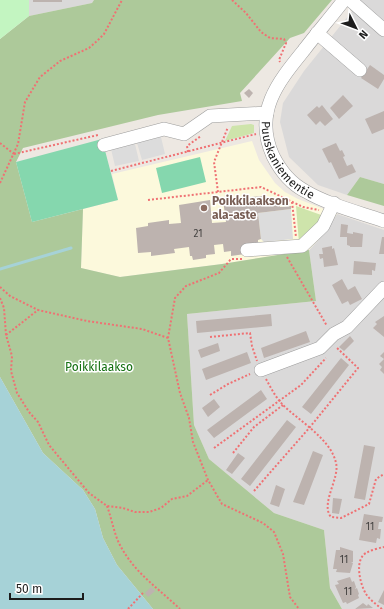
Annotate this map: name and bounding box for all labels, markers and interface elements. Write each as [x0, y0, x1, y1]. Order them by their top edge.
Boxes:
north arrow [336, 8, 376, 48]
text: N [356, 27, 370, 41]
street label: Puuskaniementie [259, 121, 317, 202]
place label: Poikkilaakson ala-aste [212, 194, 289, 222]
marker: Poikkilaakson ala-aste [199, 203, 209, 213]
house number: 21 [193, 228, 203, 240]
park label: Poikkilaakso [65, 360, 133, 374]
house number: 11 [366, 521, 374, 533]
house number: 11 [340, 554, 348, 566]
scale bar [10, 575, 83, 601]
text: 50 m [16, 582, 42, 596]
house number: 11 [344, 586, 352, 598]

